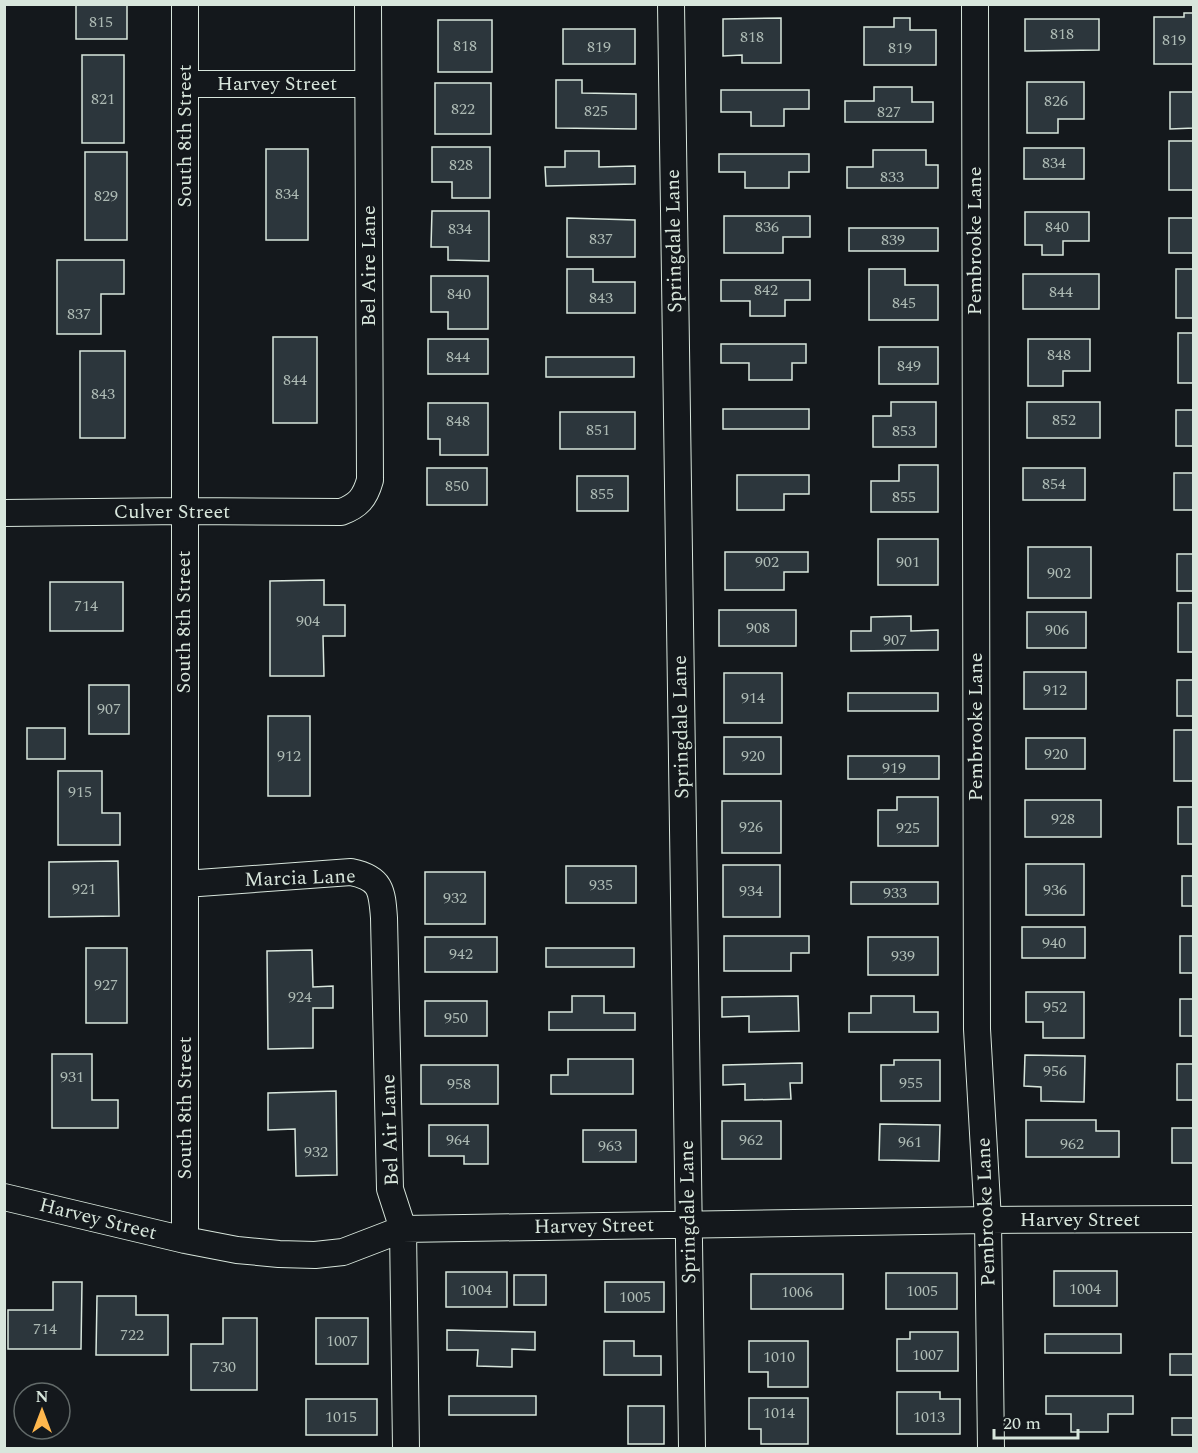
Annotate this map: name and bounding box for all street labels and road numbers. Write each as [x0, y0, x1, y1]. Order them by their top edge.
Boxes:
street label: South 8th Street [170, 65, 200, 207]
street label: Harvey Street [217, 69, 337, 99]
street label: Pembrooke Lane [960, 166, 990, 316]
street label: Springdale Lane [658, 169, 690, 313]
street label: Bel Aire Lane [354, 205, 384, 327]
street label: Culver Street [114, 497, 230, 527]
street label: South 8th Street [169, 551, 199, 693]
street label: Pembrooke Lane [961, 652, 991, 802]
street label: Springdale Lane [665, 655, 697, 799]
street label: Marcia Lane [244, 861, 356, 895]
street label: South 8th Street [170, 1037, 200, 1179]
street label: Bel Air Lane [373, 1074, 407, 1186]
street label: Pembrooke Lane [968, 1137, 1004, 1287]
street label: Springdale Lane [672, 1140, 704, 1284]
street label: Harvey Street [36, 1190, 160, 1248]
street label: Harvey Street [1020, 1205, 1140, 1235]
street label: Harvey Street [534, 1210, 654, 1242]

